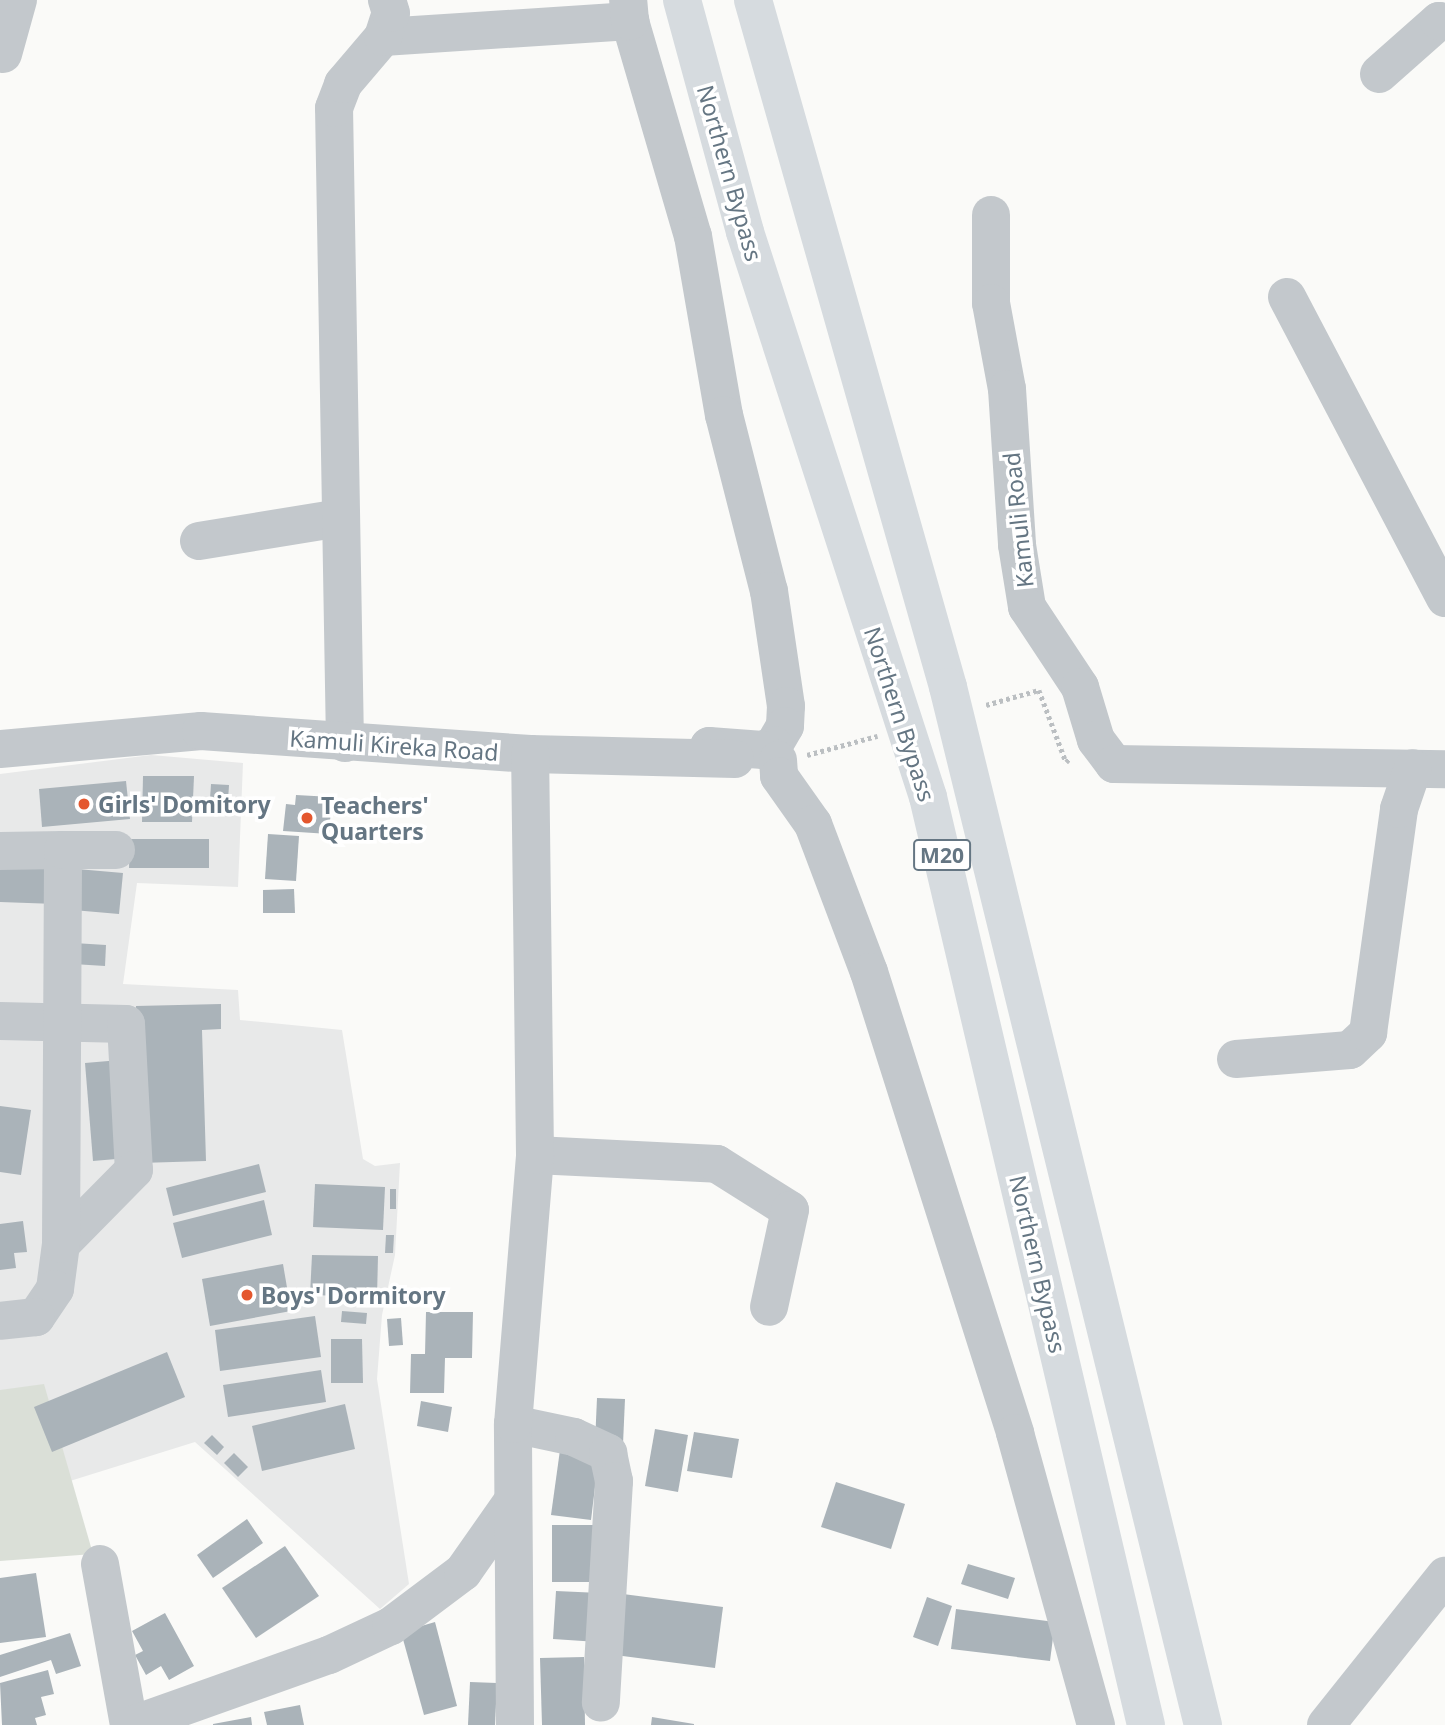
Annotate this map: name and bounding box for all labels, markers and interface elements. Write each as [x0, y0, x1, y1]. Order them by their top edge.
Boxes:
street label: Northern Bypass [692, 82, 768, 264]
street label: Kamuli Road [997, 451, 1039, 589]
street label: Northern Bypass [859, 623, 941, 805]
street label: Kamuli Kireka Road [289, 724, 499, 766]
place label: Girls' Domitory [98, 790, 271, 818]
place label: Teachers' Quarters [321, 791, 429, 845]
marker: Girls' Domitory [76, 796, 92, 812]
marker: Teachers' Quarters [299, 810, 315, 826]
road number: M20 [912, 838, 972, 872]
street label: Northern Bypass [1004, 1172, 1072, 1356]
place label: Boys' Dormitory [261, 1281, 446, 1309]
marker: Boys' Dormitory [239, 1287, 255, 1303]

